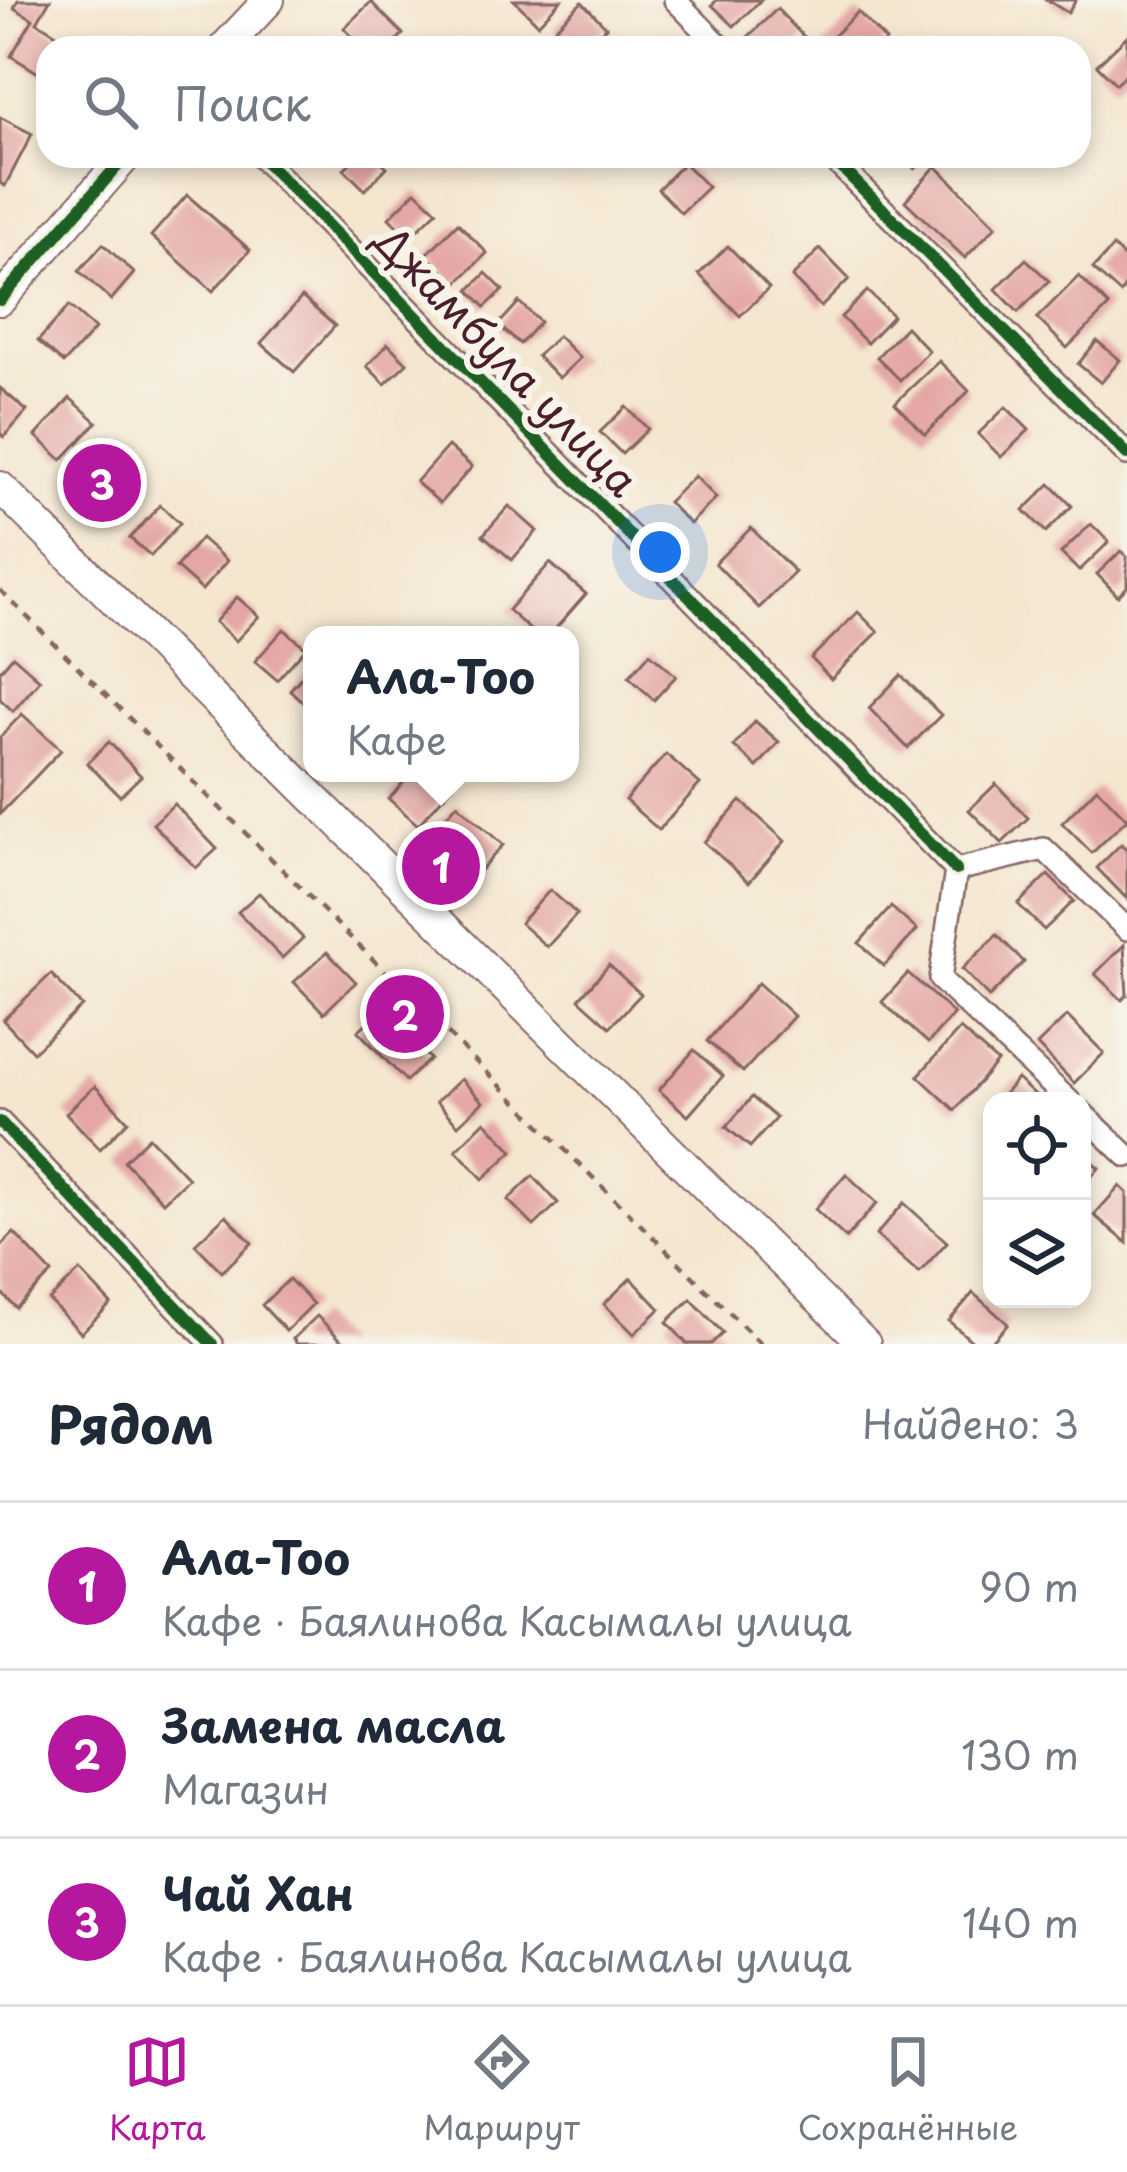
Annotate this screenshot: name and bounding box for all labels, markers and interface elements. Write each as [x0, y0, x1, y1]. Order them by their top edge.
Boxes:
search box [36, 36, 1091, 168]
text: Поиск [174, 68, 311, 136]
icon: search [78, 69, 144, 135]
street label: Джамбула улица [360, 208, 655, 510]
pin: 3 [63, 438, 141, 528]
your location [630, 522, 690, 582]
popup [303, 626, 579, 782]
text: Ала-Тоо [347, 641, 535, 709]
text: Кафе [347, 709, 447, 768]
pin: 1 [402, 821, 480, 911]
pin: 2 [366, 969, 444, 1059]
map controls [983, 1092, 1091, 1308]
button: locate [983, 1092, 1091, 1200]
button: layers [983, 1200, 1091, 1308]
text: Рядом [48, 1384, 214, 1461]
text: Найдено: 3 [862, 1393, 1079, 1452]
text: Ала-Тоо [162, 1522, 350, 1590]
text: 1 [78, 1556, 96, 1615]
text: 90 m [979, 1556, 1079, 1615]
text: Кафе · Баялинова Касымалы улица [162, 1590, 852, 1649]
text: Замена масла [162, 1690, 505, 1758]
text: 2 [73, 1724, 101, 1783]
text: 130 m [961, 1724, 1079, 1783]
text: Магазин [162, 1758, 329, 1817]
text: Чай Хан [162, 1858, 354, 1926]
text: 3 [74, 1892, 100, 1951]
text: 140 m [962, 1892, 1079, 1951]
text: Кафе · Баялинова Касымалы улица [162, 1926, 852, 1985]
tab: Карта [109, 2029, 206, 2151]
tab: Маршрут [424, 2029, 580, 2151]
tab: Сохранённые [797, 2029, 1018, 2151]

